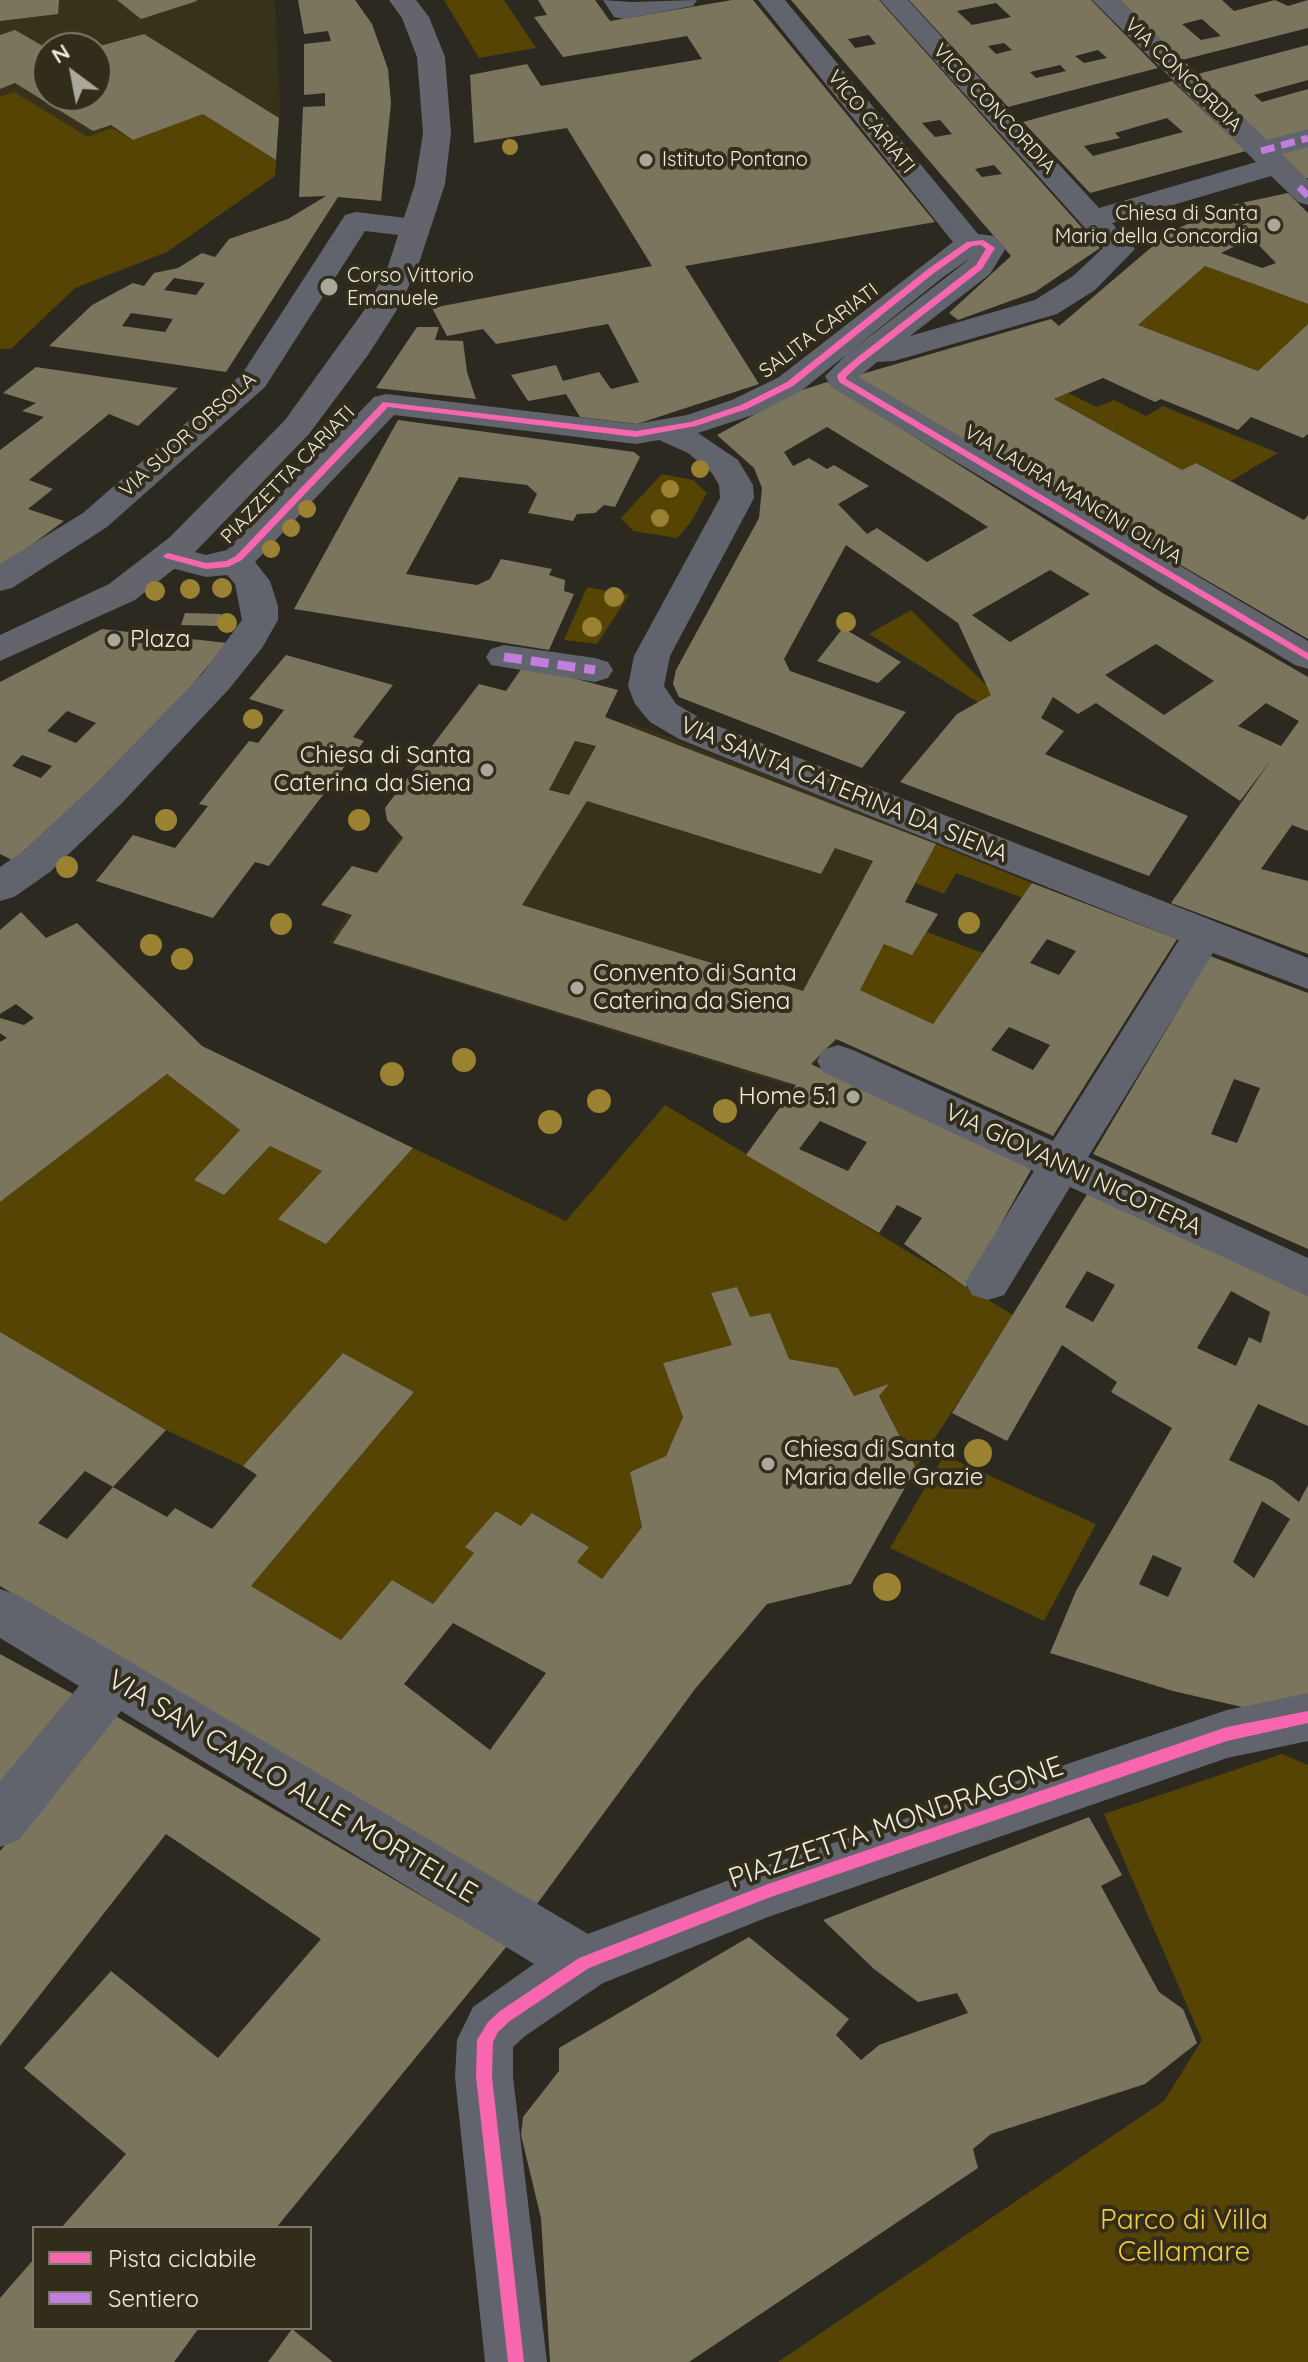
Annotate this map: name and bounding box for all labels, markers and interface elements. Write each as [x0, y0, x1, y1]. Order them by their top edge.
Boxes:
street label: VIA CONCORDIA [1119, 13, 1247, 137]
north arrow [32, 32, 112, 112]
text: N [46, 37, 75, 70]
street label: VICO CONCORDIA [928, 39, 1060, 179]
street label: VICO CARIATI [822, 66, 920, 178]
place label: Istituto Pontano [662, 148, 808, 172]
marker: Istituto Pontano [637, 151, 655, 169]
place label: Chiesa di Santa Maria della Concordia [1055, 202, 1258, 249]
marker: Chiesa di Santa Maria della Concordia [1265, 216, 1283, 234]
place label: Corso Vittorio Emanuele [347, 264, 474, 311]
marker: Corso Vittorio Emanuele [318, 276, 340, 298]
street label: SALITA CARIATI [755, 278, 883, 384]
street label: VIA SUOR ORSOLA [115, 367, 261, 503]
street label: PIAZZETTA CARIATI [216, 401, 360, 549]
street label: VIA LAURA MANCINI OLIVA [960, 420, 1186, 570]
place label: Plaza [130, 626, 190, 654]
marker: Plaza [105, 631, 123, 649]
street label: VIA SANTA CATERINA DA SIENA [676, 711, 1012, 869]
place label: Chiesa di Santa Caterina da Siena [274, 742, 471, 798]
marker: Chiesa di Santa Caterina da Siena [478, 761, 496, 779]
place label: Convento di Santa Caterina da Siena [593, 960, 797, 1016]
marker: Convento di Santa Caterina da Siena [568, 979, 586, 997]
place label: Home 5.1 [739, 1083, 837, 1111]
marker: Home 5.1 [844, 1088, 862, 1106]
street label: VIA GIOVANNI NICOTERA [940, 1098, 1206, 1242]
place label: Chiesa di Santa Maria delle Grazie [784, 1436, 983, 1492]
marker: Chiesa di Santa Maria delle Grazie [759, 1455, 777, 1473]
street label: VIA SAN CARLO ALLE MORTELLE [101, 1663, 483, 1911]
street label: PIAZZETTA MONDRAGONE [724, 1750, 1068, 1896]
park label: Parco di Villa Cellamare [1100, 2204, 1268, 2270]
legend [32, 2226, 312, 2330]
text: Pista ciclabile [108, 2243, 257, 2273]
text: Sentiero [108, 2283, 199, 2313]

